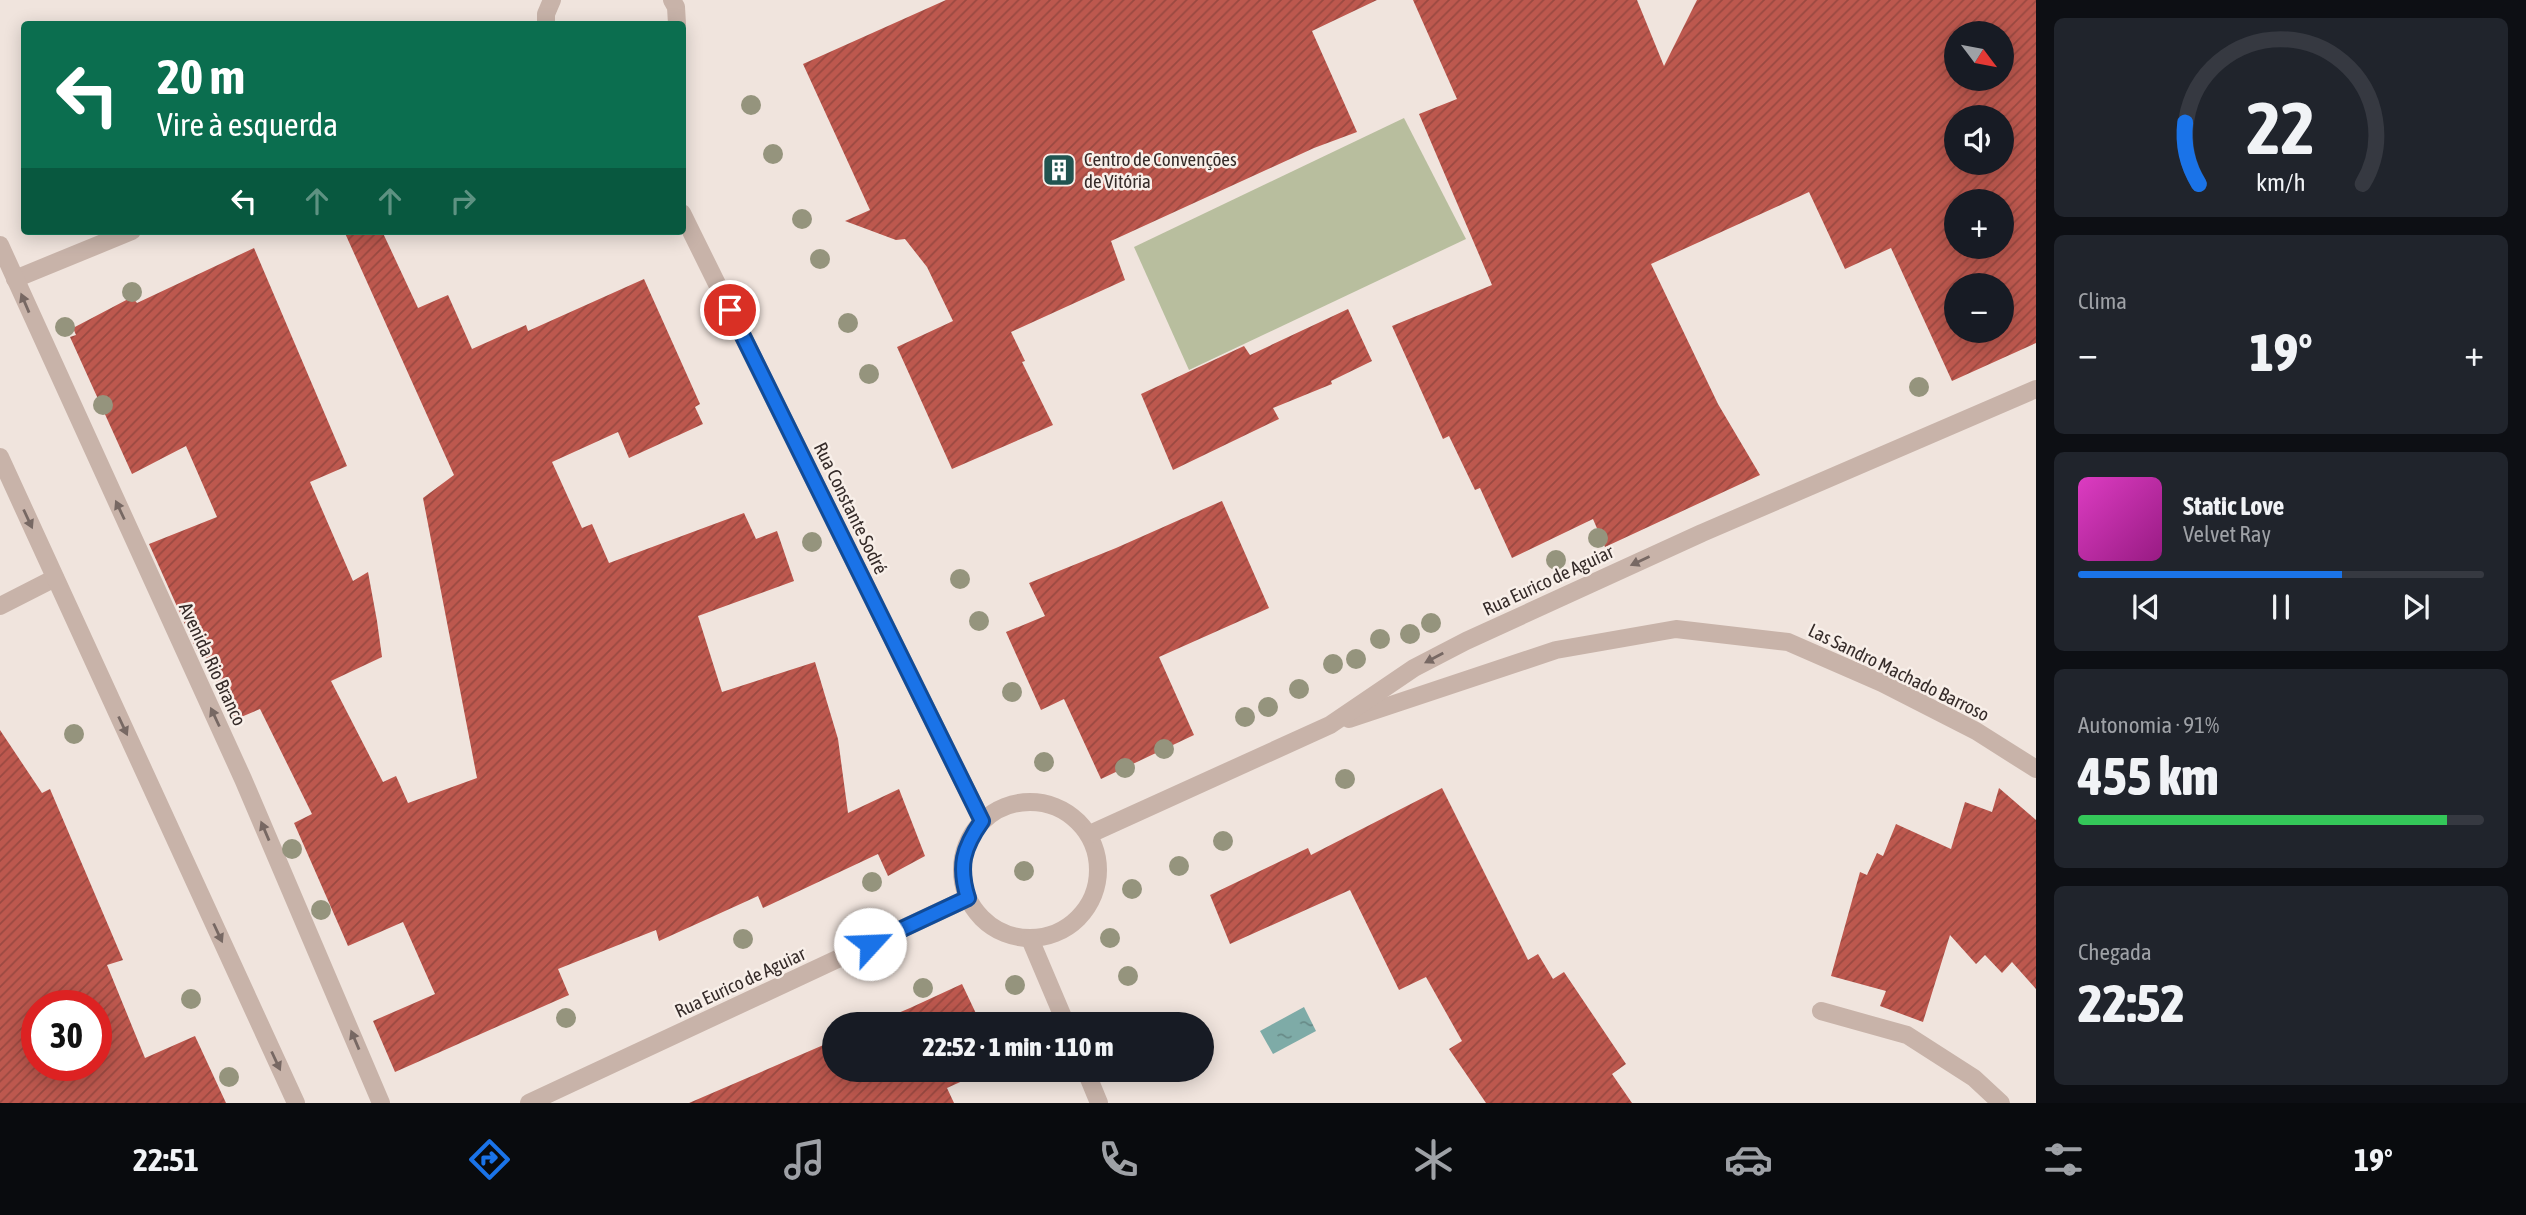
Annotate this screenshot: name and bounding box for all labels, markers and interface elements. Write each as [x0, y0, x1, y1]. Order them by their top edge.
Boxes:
north arrow [1944, 21, 2014, 91]
map controls [1944, 21, 2014, 343]
text: 20 m [157, 48, 245, 104]
icon: left [42, 49, 133, 140]
text: 22 [2247, 86, 2315, 169]
button: sound [1944, 105, 2014, 175]
text: Vire à esquerda [157, 106, 338, 143]
place label: Centro de Convenções de Vitória [1084, 148, 1237, 192]
building icon: Centro de Convenções de Vitória [1040, 151, 1078, 189]
text: km/h [2256, 167, 2306, 195]
icon: left [225, 182, 263, 220]
icon: ahead [298, 182, 336, 220]
icon: ahead [371, 182, 409, 220]
icon: right [444, 182, 482, 220]
button: + [1944, 189, 2014, 259]
button: − [1944, 273, 2014, 343]
pin [700, 280, 760, 340]
text: Clima [2078, 288, 2127, 314]
icon: arrive [711, 291, 749, 329]
one-way arrow [20, 292, 31, 313]
text: 19° [2249, 322, 2313, 382]
text: − [2078, 331, 2098, 374]
text: + [2464, 331, 2484, 374]
street label: Rua Constante Sodré [810, 439, 892, 577]
text: Static Love [2183, 491, 2284, 521]
one-way arrow [114, 500, 126, 520]
one-way arrow [22, 509, 34, 529]
text: Velvet Ray [2183, 521, 2271, 547]
street label: Rua Eurico de Aguiar [1479, 540, 1617, 620]
one-way arrow [1630, 555, 1650, 567]
icon: previous [2127, 588, 2165, 626]
icon: pause [2262, 588, 2300, 626]
icon: next [2397, 588, 2435, 626]
street label: Avenida Rio Branco [175, 599, 251, 729]
street label: Las Sandro Machado Barroso [1805, 619, 1993, 725]
one-way arrow [1424, 652, 1444, 663]
one-way arrow [209, 707, 221, 727]
text: Autonomia · 91% [2078, 712, 2219, 738]
one-way arrow [117, 716, 129, 736]
text: 455 km [2078, 746, 2219, 806]
one-way arrow [260, 820, 271, 841]
position arrow [833, 907, 907, 981]
one-way arrow [213, 922, 224, 943]
text: Chegada [2078, 939, 2152, 965]
street label: Rua Eurico de Aguiar [671, 942, 809, 1022]
text: 22:52 [2078, 973, 2185, 1033]
speed limit sign: 30 [21, 990, 112, 1081]
one-way arrow [349, 1029, 360, 1050]
text: 22:52 · 1 min · 110 m [923, 1032, 1113, 1062]
one-way arrow [271, 1051, 282, 1071]
icon: directions [465, 1135, 514, 1184]
icon: music [780, 1135, 829, 1184]
icon: phone [1094, 1135, 1143, 1184]
icon: climate [1409, 1135, 1458, 1184]
icon: car [1724, 1135, 1773, 1184]
icon: filters [2039, 1135, 2088, 1184]
text: 22:51 [133, 1141, 199, 1178]
text: 19° [2354, 1141, 2393, 1178]

